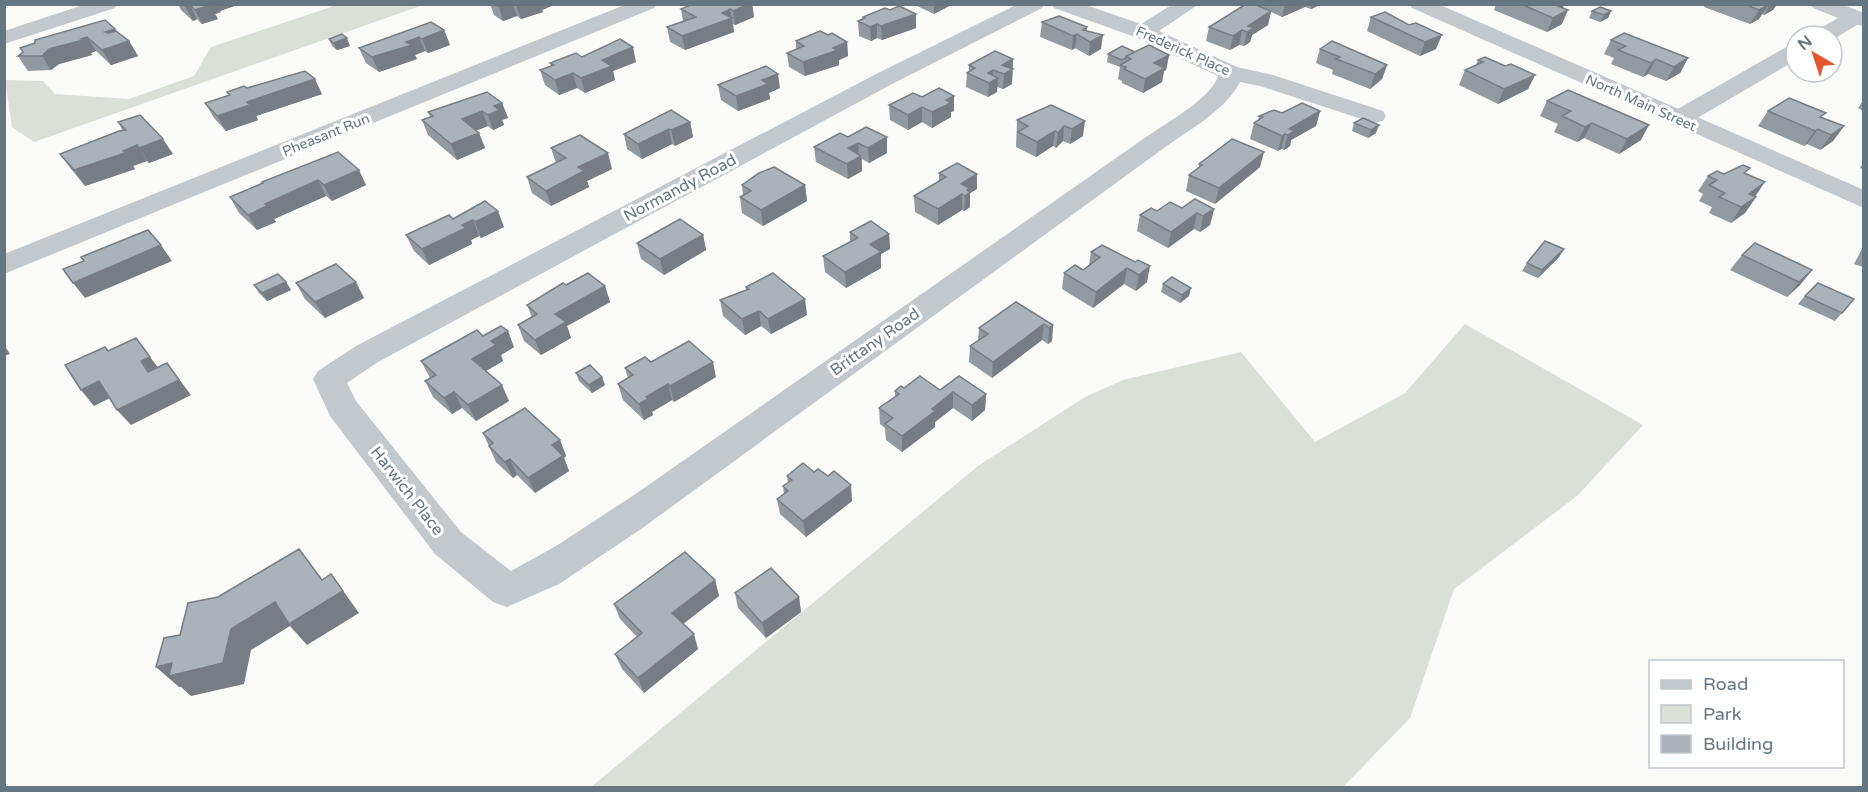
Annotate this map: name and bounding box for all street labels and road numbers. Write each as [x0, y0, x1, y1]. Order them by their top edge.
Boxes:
street label: Frederick Place [1133, 23, 1233, 79]
street label: North Main Street [1583, 71, 1700, 135]
street label: Pheasant Run [280, 110, 372, 160]
street label: Normandy Road [620, 150, 740, 226]
street label: Brittany Road [826, 304, 924, 380]
street label: Harwich Place [366, 443, 448, 539]

